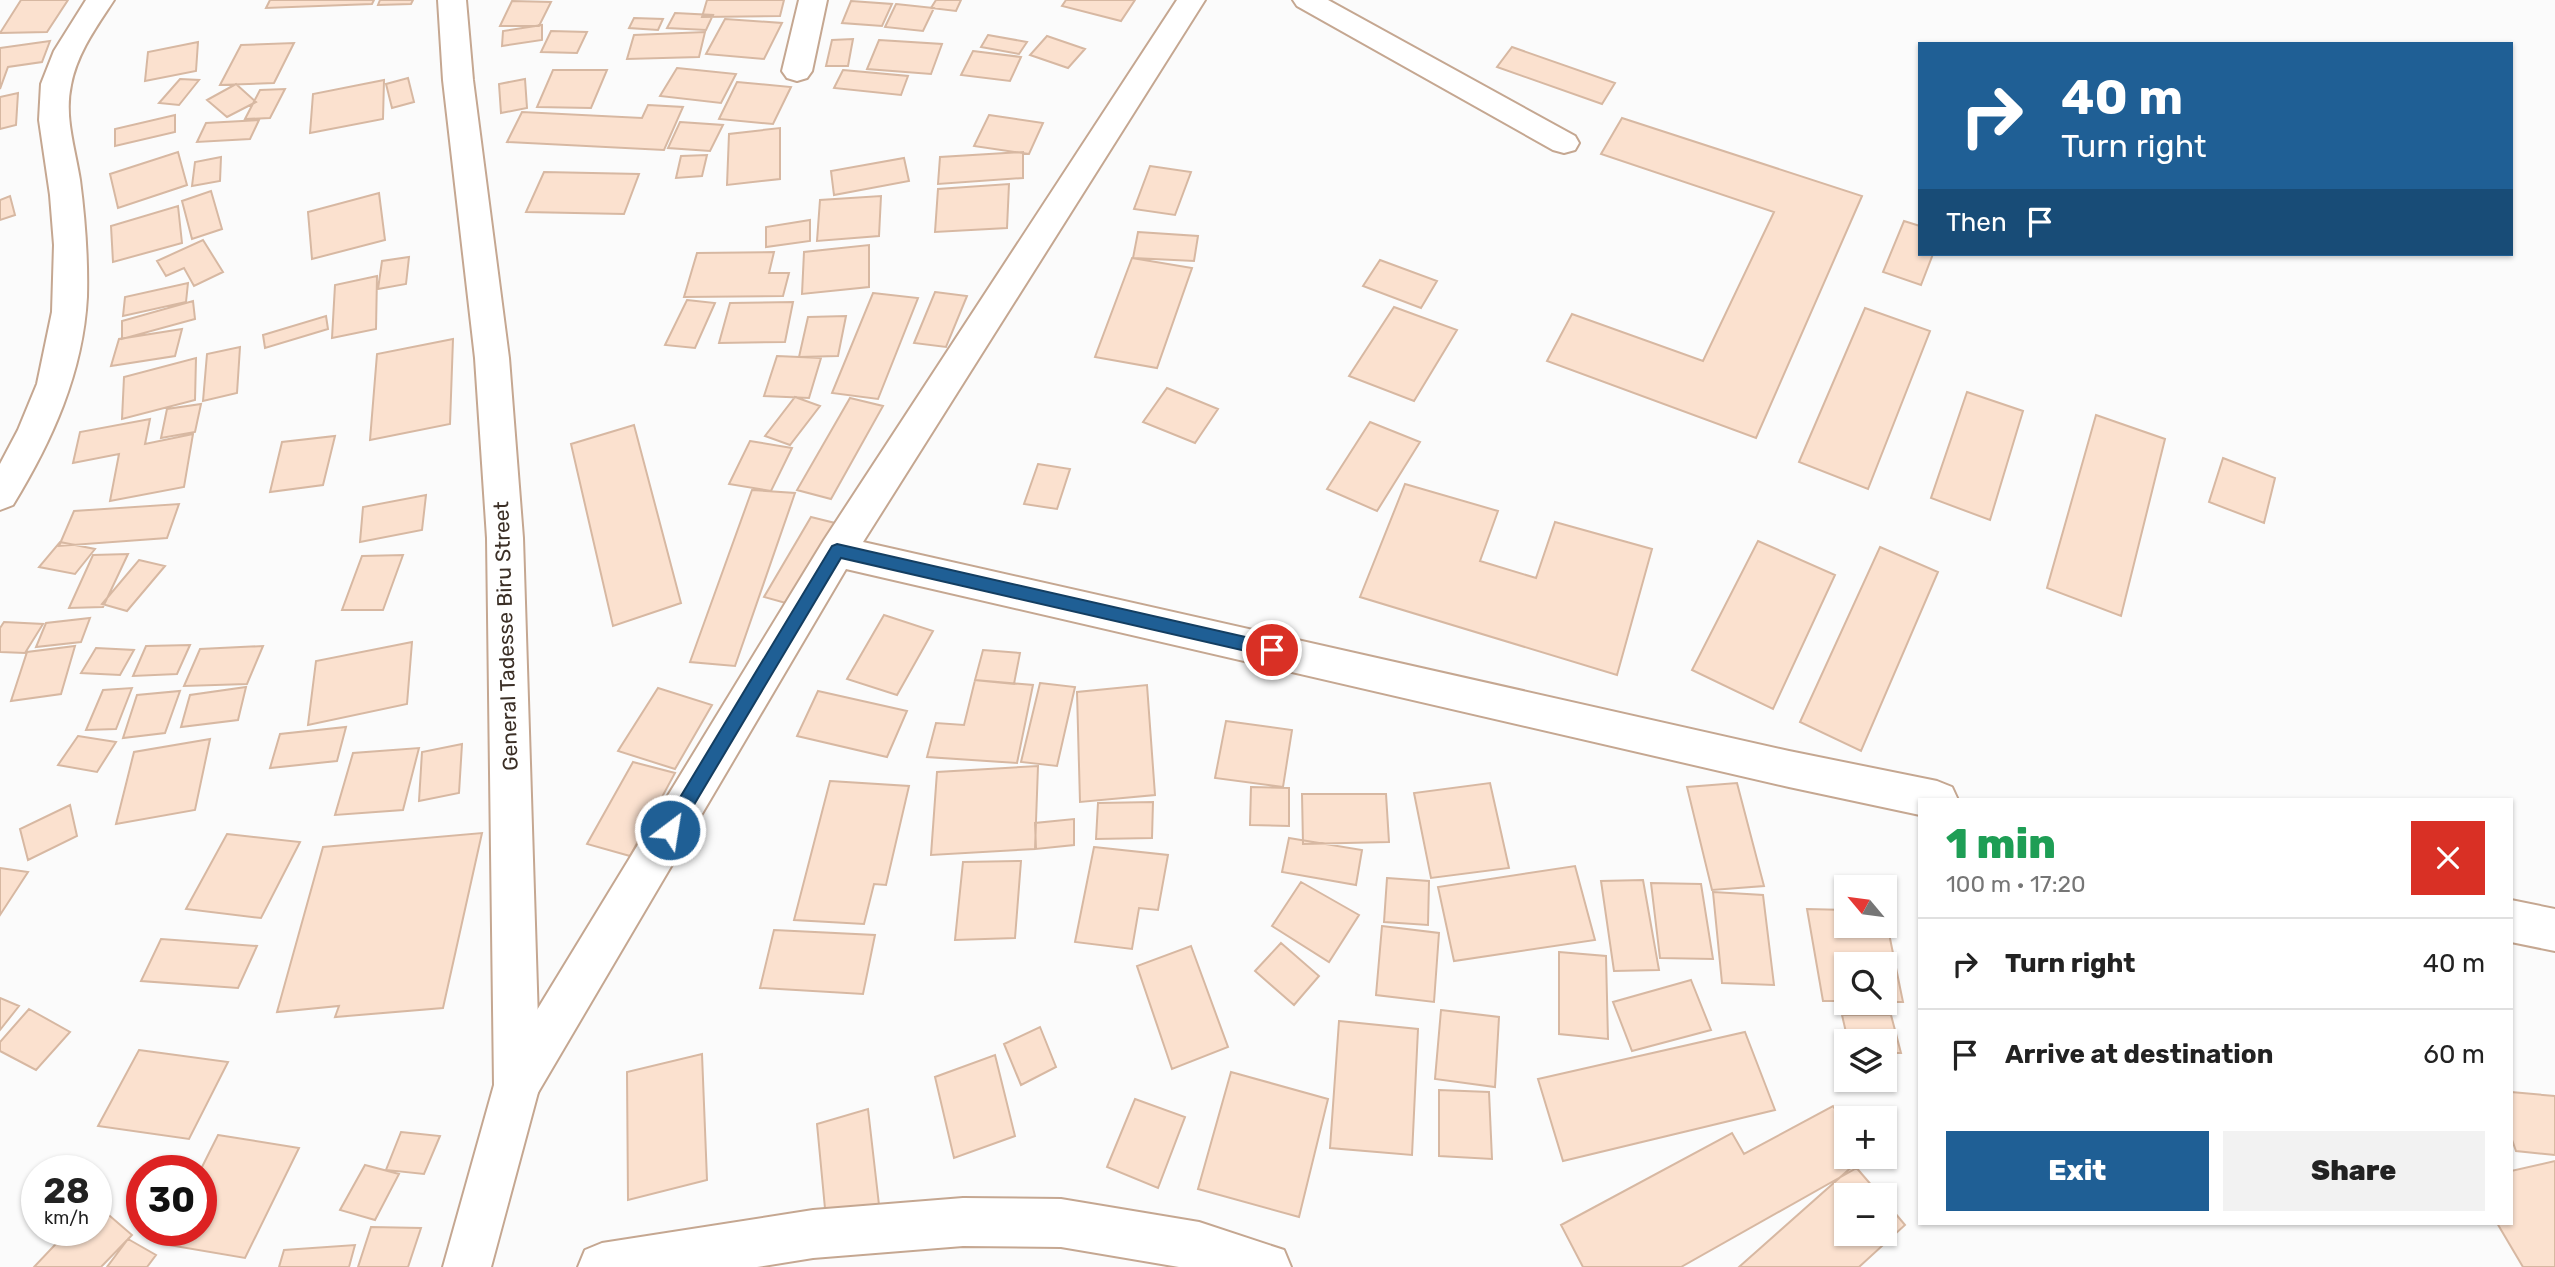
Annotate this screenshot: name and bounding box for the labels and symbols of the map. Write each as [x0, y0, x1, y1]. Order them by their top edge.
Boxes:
street label: General Tadesse Biru Street [488, 501, 523, 771]
pin [1242, 620, 1302, 680]
position arrow [633, 793, 707, 867]
north arrow [1834, 875, 1897, 938]
speed limit sign: 30 [126, 1155, 217, 1246]

